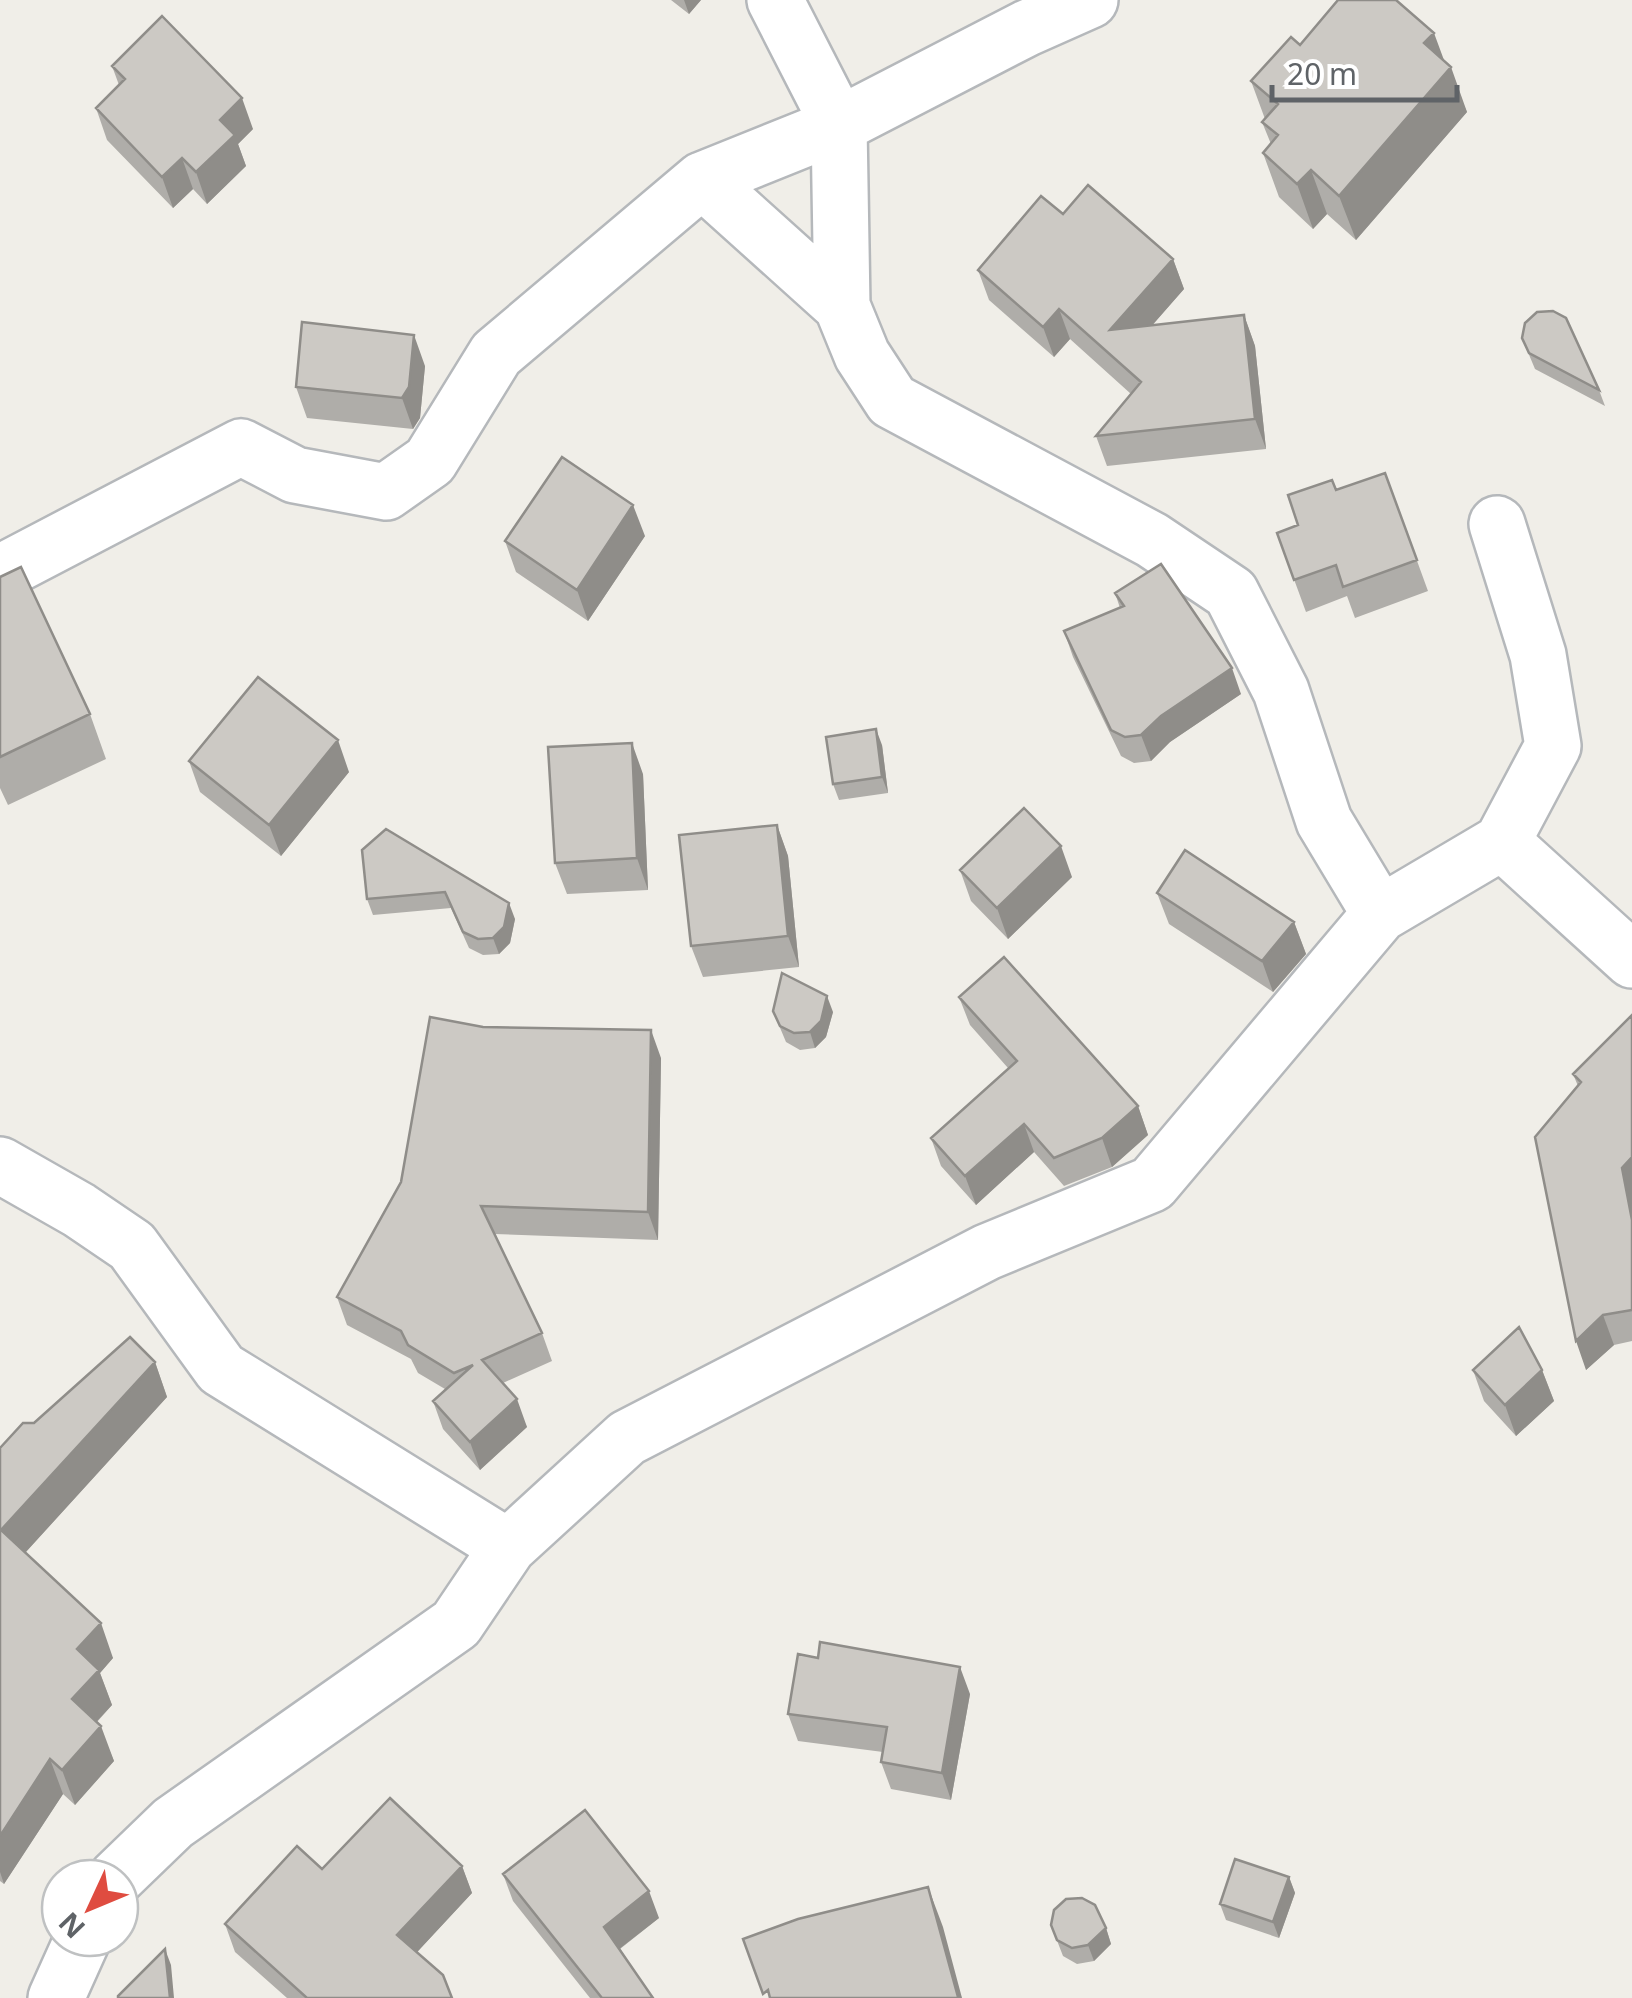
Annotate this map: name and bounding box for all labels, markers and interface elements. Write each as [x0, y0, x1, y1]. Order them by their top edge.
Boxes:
scale bar [1272, 40, 1457, 102]
text: 20 m [1287, 53, 1357, 94]
north arrow [40, 1858, 140, 1958]
text: N [50, 1905, 93, 1947]

